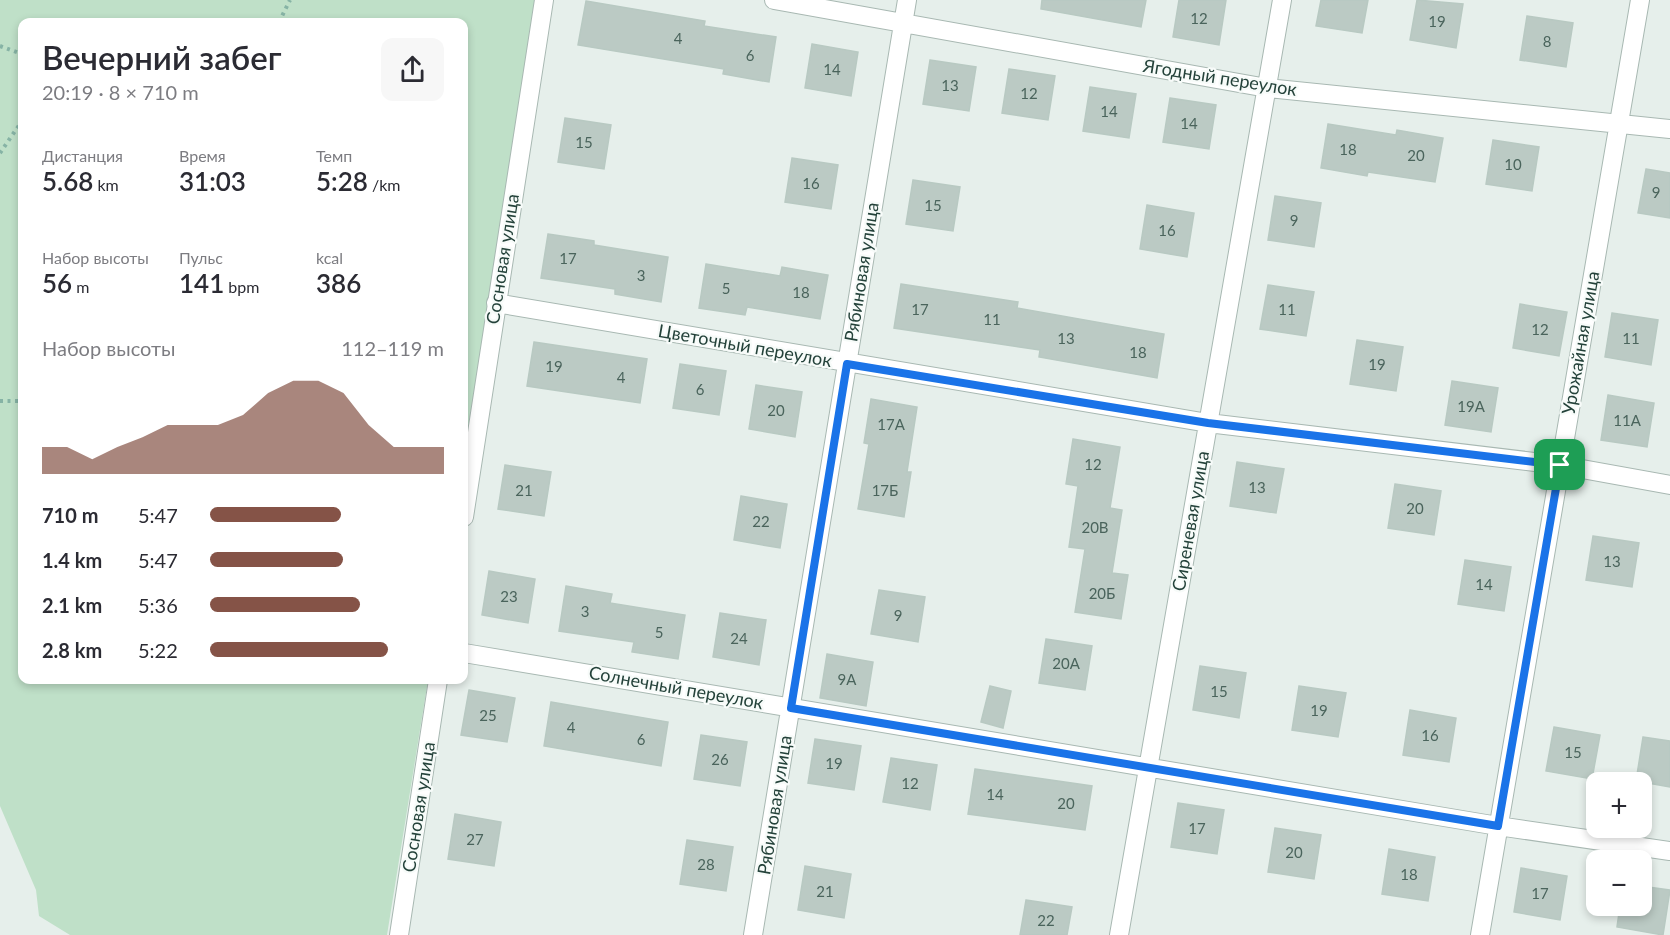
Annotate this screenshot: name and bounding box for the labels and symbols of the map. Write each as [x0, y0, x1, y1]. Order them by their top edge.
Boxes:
house number: 12 [1190, 9, 1208, 27]
house number: 19 [1428, 12, 1446, 30]
house number: 4 [674, 29, 683, 47]
house number: 8 [1543, 32, 1551, 50]
house number: 6 [746, 46, 755, 64]
street label: Ягодный переулок [1141, 54, 1299, 100]
house number: 14 [823, 60, 841, 78]
house number: 13 [941, 76, 959, 94]
house number: 12 [1020, 84, 1038, 102]
house number: 14 [1100, 102, 1118, 120]
house number: 14 [1180, 114, 1198, 132]
house number: 15 [575, 133, 593, 151]
house number: 18 [1339, 140, 1357, 158]
house number: 20 [1407, 146, 1425, 164]
house number: 10 [1504, 155, 1522, 173]
house number: 16 [802, 174, 820, 192]
house number: 9 [1652, 183, 1660, 201]
street label: Сосновая улица [481, 192, 523, 326]
house number: 15 [924, 196, 942, 214]
street label: Рябиновая улица [839, 201, 883, 343]
house number: 9 [1290, 211, 1298, 229]
house number: 16 [1158, 221, 1176, 239]
house number: 17 [559, 249, 577, 267]
house number: 3 [637, 266, 645, 284]
street label: Урожайная улица [1557, 269, 1603, 416]
house number: 5 [722, 279, 730, 297]
house number: 18 [792, 283, 810, 301]
house number: 17 [911, 300, 929, 318]
house number: 11 [1278, 300, 1296, 318]
house number: 11 [983, 310, 1001, 328]
street label: Цветочный переулок [657, 319, 834, 371]
house number: 12 [1531, 320, 1549, 338]
house number: 13 [1057, 329, 1075, 347]
house number: 11 [1622, 329, 1640, 347]
house number: 18 [1129, 343, 1147, 361]
house number: 19 [1368, 355, 1386, 373]
house number: 19 [545, 357, 563, 375]
house number: 4 [617, 368, 626, 386]
house number: 6 [696, 380, 705, 398]
house number: 19А [1457, 397, 1486, 415]
house number: 20 [767, 401, 785, 419]
house number: 11А [1613, 411, 1642, 429]
house number: 17А [877, 415, 906, 433]
pin [1534, 439, 1585, 490]
street label: Сиреневая улица [1167, 449, 1213, 593]
house number: 12 [1084, 455, 1102, 473]
house number: 13 [1248, 478, 1266, 496]
house number: 21 [515, 481, 533, 499]
house number: 17Б [872, 481, 898, 499]
house number: 20 [1406, 499, 1424, 517]
house number: 22 [752, 512, 770, 530]
house number: 20В [1081, 518, 1109, 536]
house number: 13 [1603, 552, 1621, 570]
house number: 14 [1475, 575, 1493, 593]
house number: 20Б [1089, 584, 1115, 602]
house number: 23 [500, 587, 518, 605]
house number: 3 [581, 602, 589, 620]
house number: 9 [894, 606, 902, 624]
house number: 5 [655, 623, 663, 641]
house number: 24 [730, 629, 748, 647]
house number: 20А [1052, 654, 1081, 672]
street label: Солнечный переулок [587, 661, 766, 713]
house number: 9А [838, 670, 857, 688]
house number: 15 [1210, 682, 1228, 700]
house number: 19 [1310, 701, 1328, 719]
house number: 25 [479, 706, 497, 724]
house number: 4 [567, 718, 576, 736]
house number: 16 [1421, 726, 1439, 744]
house number: 6 [637, 730, 646, 748]
street label: Рябиновая улица [752, 734, 796, 876]
street label: Сосновая улица [397, 740, 439, 874]
house number: 15 [1564, 743, 1582, 761]
house number: 26 [711, 750, 729, 768]
house number: 19 [825, 754, 843, 772]
house number: 12 [901, 774, 919, 792]
house number: 14 [986, 785, 1004, 803]
house number: 20 [1057, 794, 1075, 812]
house number: 17 [1188, 819, 1206, 837]
house number: 27 [466, 830, 484, 848]
house number: 20 [1285, 843, 1303, 861]
house number: 28 [697, 855, 715, 873]
house number: 18 [1400, 865, 1418, 883]
house number: 21 [816, 882, 834, 900]
house number: 17 [1531, 884, 1549, 902]
house number: 22 [1037, 911, 1055, 929]

